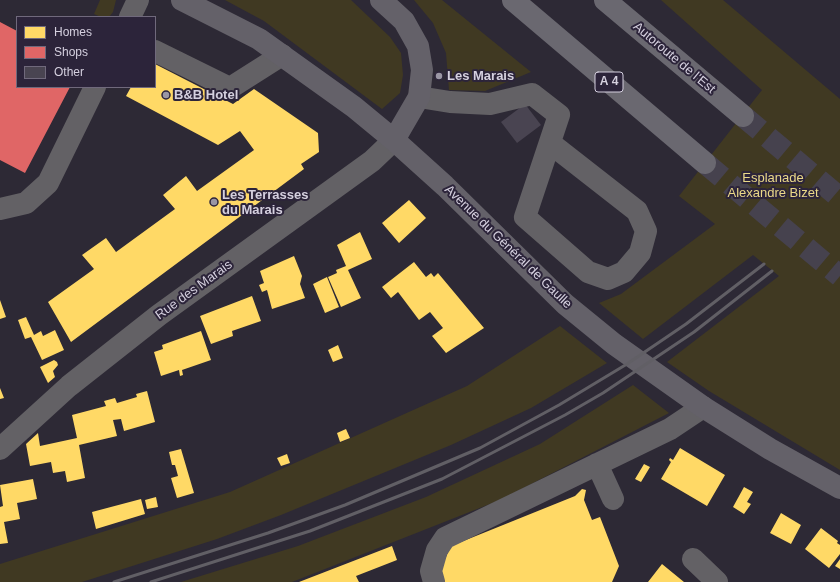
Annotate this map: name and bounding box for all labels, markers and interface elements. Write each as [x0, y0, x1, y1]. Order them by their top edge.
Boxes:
legend [16, 16, 156, 88]
street label: Autoroute de l’Est [630, 19, 718, 97]
text: Homes [54, 25, 92, 39]
text: Shops [54, 45, 88, 59]
text: Other [54, 65, 84, 79]
place label: Les Marais [447, 68, 514, 84]
marker: Les Marais [434, 71, 444, 81]
road number: A 4 [595, 72, 623, 92]
place label: B&B Hotel [174, 87, 238, 103]
marker: B&B Hotel [161, 90, 171, 100]
park label: Esplanade Alexandre Bizet [727, 170, 819, 201]
street label: Avenue du Général de Gaulle [441, 182, 575, 312]
place label: Les Terrasses du Marais [222, 187, 308, 218]
marker: Les Terrasses du Marais [209, 197, 219, 207]
street label: Rue des Marais [153, 257, 235, 323]

